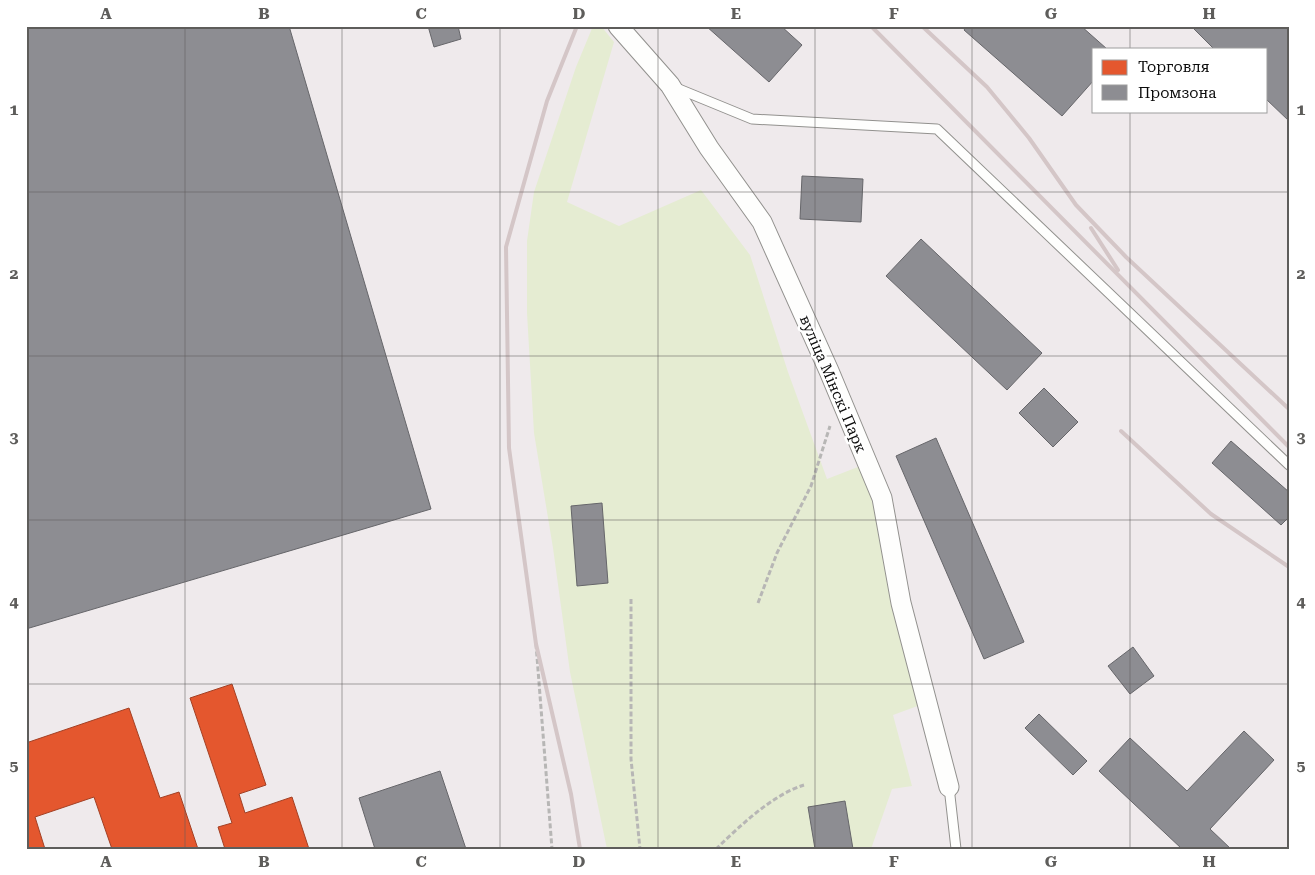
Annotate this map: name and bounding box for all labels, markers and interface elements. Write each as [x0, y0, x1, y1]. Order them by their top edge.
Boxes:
text: A [100, 4, 112, 23]
text: B [258, 4, 270, 23]
text: C [415, 4, 427, 23]
text: D [573, 4, 586, 23]
text: E [731, 4, 741, 23]
text: F [889, 4, 899, 23]
text: G [1045, 4, 1058, 23]
text: H [1202, 4, 1216, 23]
legend [1092, 48, 1268, 112]
text: Торговля [1138, 58, 1209, 76]
text: Промзона [1138, 84, 1216, 102]
text: 1 [10, 100, 19, 119]
text: 1 [1297, 100, 1306, 119]
text: 2 [10, 264, 19, 283]
text: 2 [1297, 264, 1306, 283]
street label: вуліца Мінскі Парк [796, 312, 870, 456]
text: 3 [10, 428, 19, 447]
text: 3 [1297, 428, 1306, 447]
text: 4 [10, 592, 19, 611]
text: 4 [1297, 592, 1306, 611]
text: 5 [10, 756, 19, 775]
text: 5 [1297, 756, 1306, 775]
text: A [100, 852, 112, 871]
text: B [258, 852, 270, 871]
text: C [415, 852, 427, 871]
text: D [573, 852, 586, 871]
text: E [731, 852, 741, 871]
text: F [889, 852, 899, 871]
text: G [1045, 852, 1058, 871]
text: H [1202, 852, 1216, 871]

